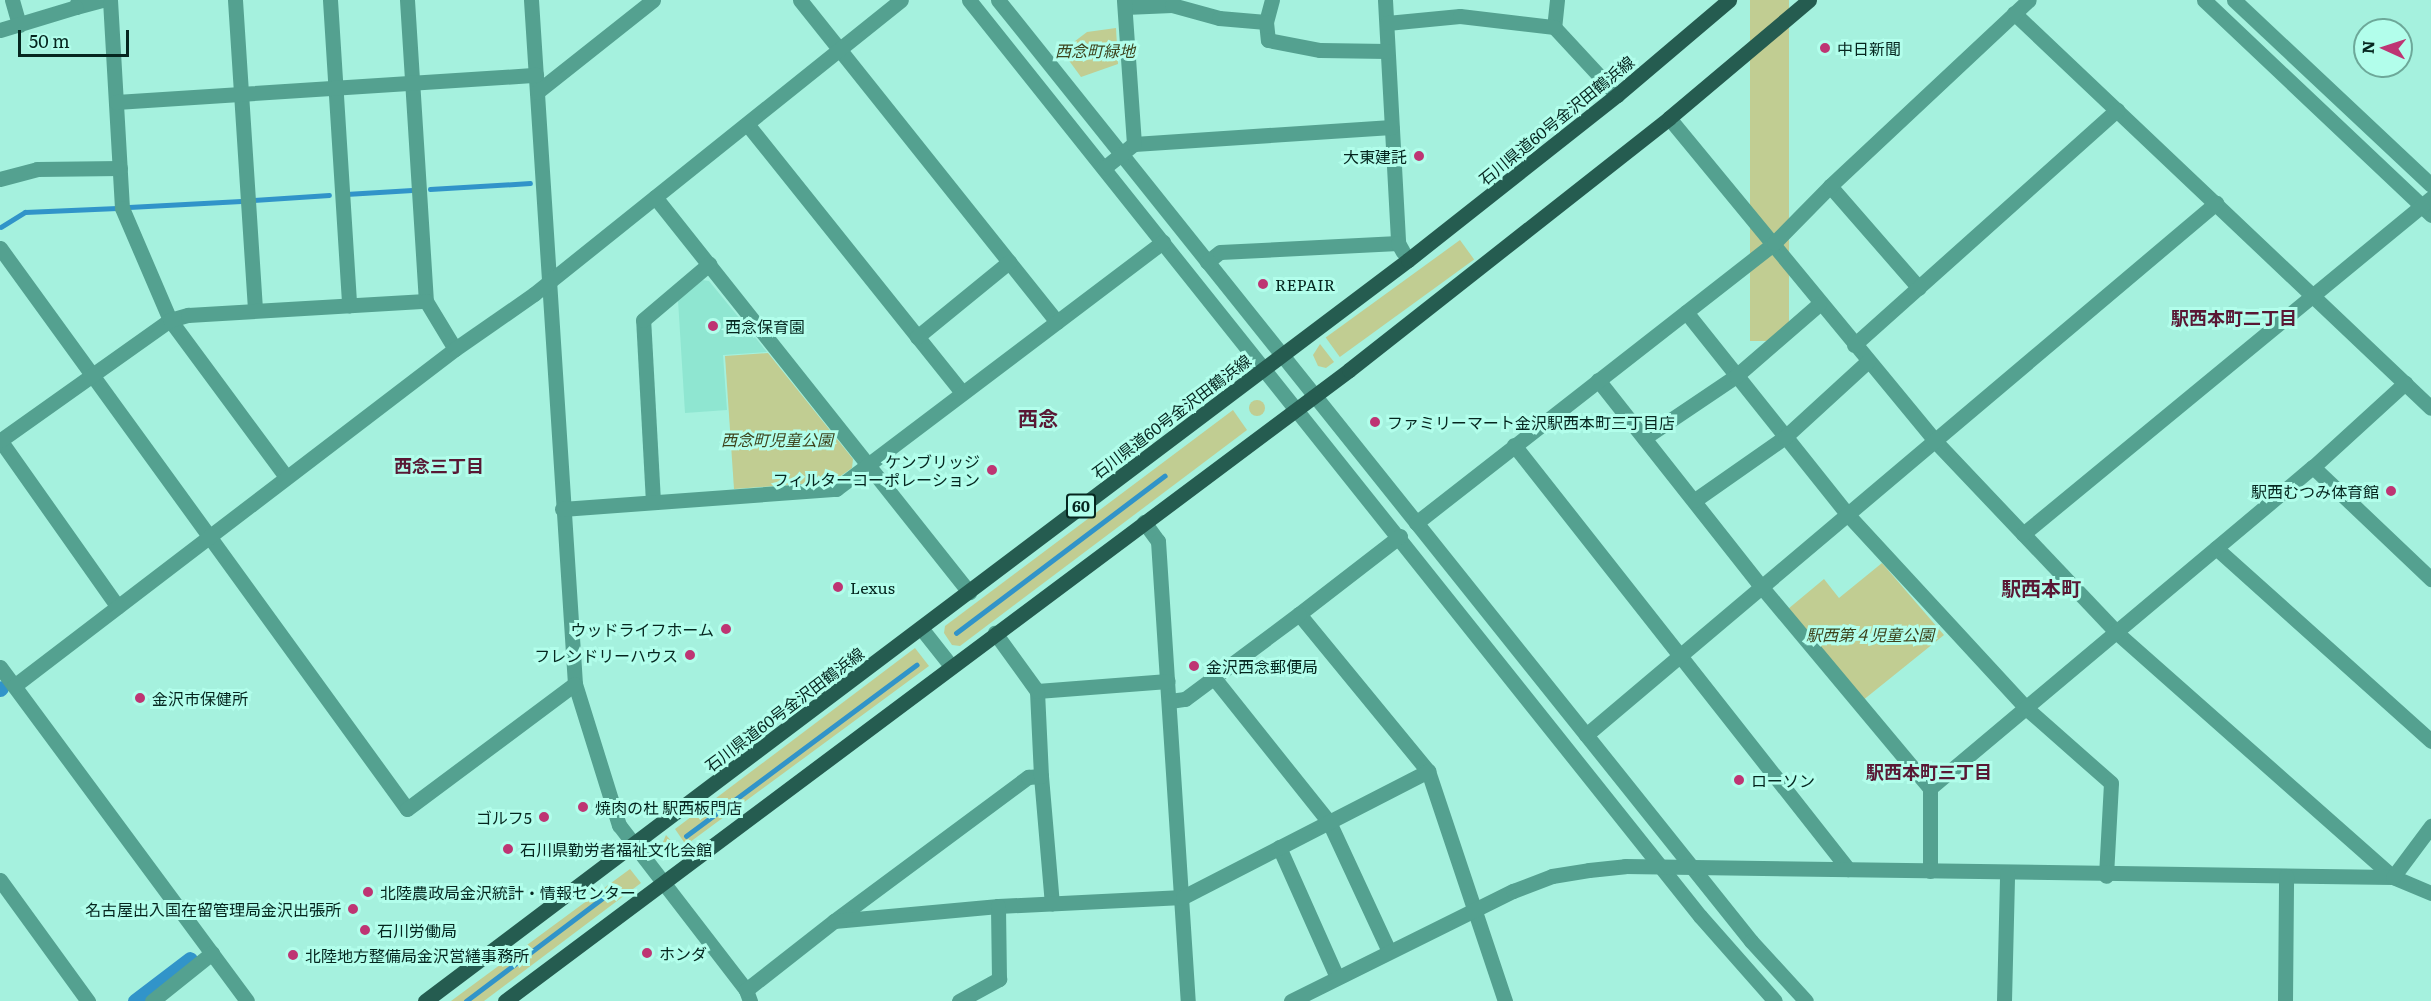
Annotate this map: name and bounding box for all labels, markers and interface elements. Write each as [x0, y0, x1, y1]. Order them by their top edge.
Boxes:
scale bar [21, 18, 132, 56]
north arrow [2353, 18, 2413, 78]
text: 50 m [29, 27, 70, 54]
place label: 中日新聞 [1837, 38, 1901, 58]
park label: 西念町緑地 [1055, 40, 1135, 60]
text: N [2355, 40, 2379, 55]
marker: 中日新聞 [1818, 41, 1832, 55]
street label: 石川県道60号金沢田鶴浜線 [1475, 52, 1637, 188]
place label: 大東建託 [1343, 146, 1407, 166]
marker: 大東建託 [1412, 149, 1426, 163]
place label: REPAIR [1275, 274, 1335, 294]
marker: REPAIR [1256, 277, 1270, 291]
district label: 駅西本町二丁目 [2171, 307, 2297, 329]
place label: 西念保育園 [725, 316, 805, 336]
marker: 西念保育園 [706, 319, 720, 333]
street label: 石川県道60号金沢田鶴浜線 [1088, 350, 1254, 482]
district label: 西念 [1018, 405, 1058, 429]
place label: ファミリーマート金沢駅西本町三丁目店 [1387, 412, 1675, 432]
marker: ファミリーマート金沢駅西本町三丁目店 [1368, 415, 1382, 429]
park label: 西念町児童公園 [721, 429, 833, 449]
place label: ケンブリッジ フィルターコーポレーション [772, 451, 980, 489]
district label: 西念三丁目 [394, 455, 484, 477]
marker: ケンブリッジ フィルターコーポレーション [985, 463, 999, 477]
place label: 駅西むつみ体育館 [2251, 481, 2379, 501]
marker: 駅西むつみ体育館 [2384, 484, 2398, 498]
road number: 60 [1066, 494, 1096, 518]
district label: 駅西本町 [2001, 575, 2081, 599]
place label: Lexus [850, 577, 895, 597]
marker: Lexus [831, 580, 845, 594]
place label: ウッドライフホーム [570, 619, 714, 639]
marker: ウッドライフホーム [719, 622, 733, 636]
park label: 駅西第４児童公園 [1806, 624, 1934, 644]
street label: 石川県道60号金沢田鶴浜線 [701, 643, 867, 775]
place label: フレンドリーハウス [534, 645, 678, 665]
marker: フレンドリーハウス [683, 648, 697, 662]
place label: 金沢西念郵便局 [1206, 656, 1318, 676]
marker: 金沢西念郵便局 [1187, 659, 1201, 673]
place label: 金沢市保健所 [152, 688, 248, 708]
marker: 金沢市保健所 [133, 691, 147, 705]
district label: 駅西本町三丁目 [1866, 761, 1992, 783]
place label: ローソン [1751, 770, 1815, 790]
marker: ローソン [1732, 773, 1746, 787]
place label: 焼肉の杜 駅西板門店 [595, 797, 742, 817]
marker: 焼肉の杜 駅西板門店 [576, 800, 590, 814]
place label: ゴルフ5 [476, 807, 532, 827]
marker: ゴルフ5 [537, 810, 551, 824]
place label: 石川県勤労者福祉文化会館 [520, 839, 712, 859]
marker: 石川県勤労者福祉文化会館 [501, 842, 515, 856]
place label: 北陸農政局金沢統計・情報センター [380, 882, 636, 902]
marker: 北陸農政局金沢統計・情報センター [361, 885, 375, 899]
place label: 名古屋出入国在留管理局金沢出張所 [85, 899, 341, 919]
marker: 名古屋出入国在留管理局金沢出張所 [346, 902, 360, 916]
place label: 石川労働局 [377, 920, 457, 940]
marker: 石川労働局 [358, 923, 372, 937]
place label: ホンダ [659, 943, 707, 963]
place label: 北陸地方整備局金沢営繕事務所 [305, 945, 529, 965]
marker: ホンダ [640, 946, 654, 960]
marker: 北陸地方整備局金沢営繕事務所 [286, 948, 300, 962]

